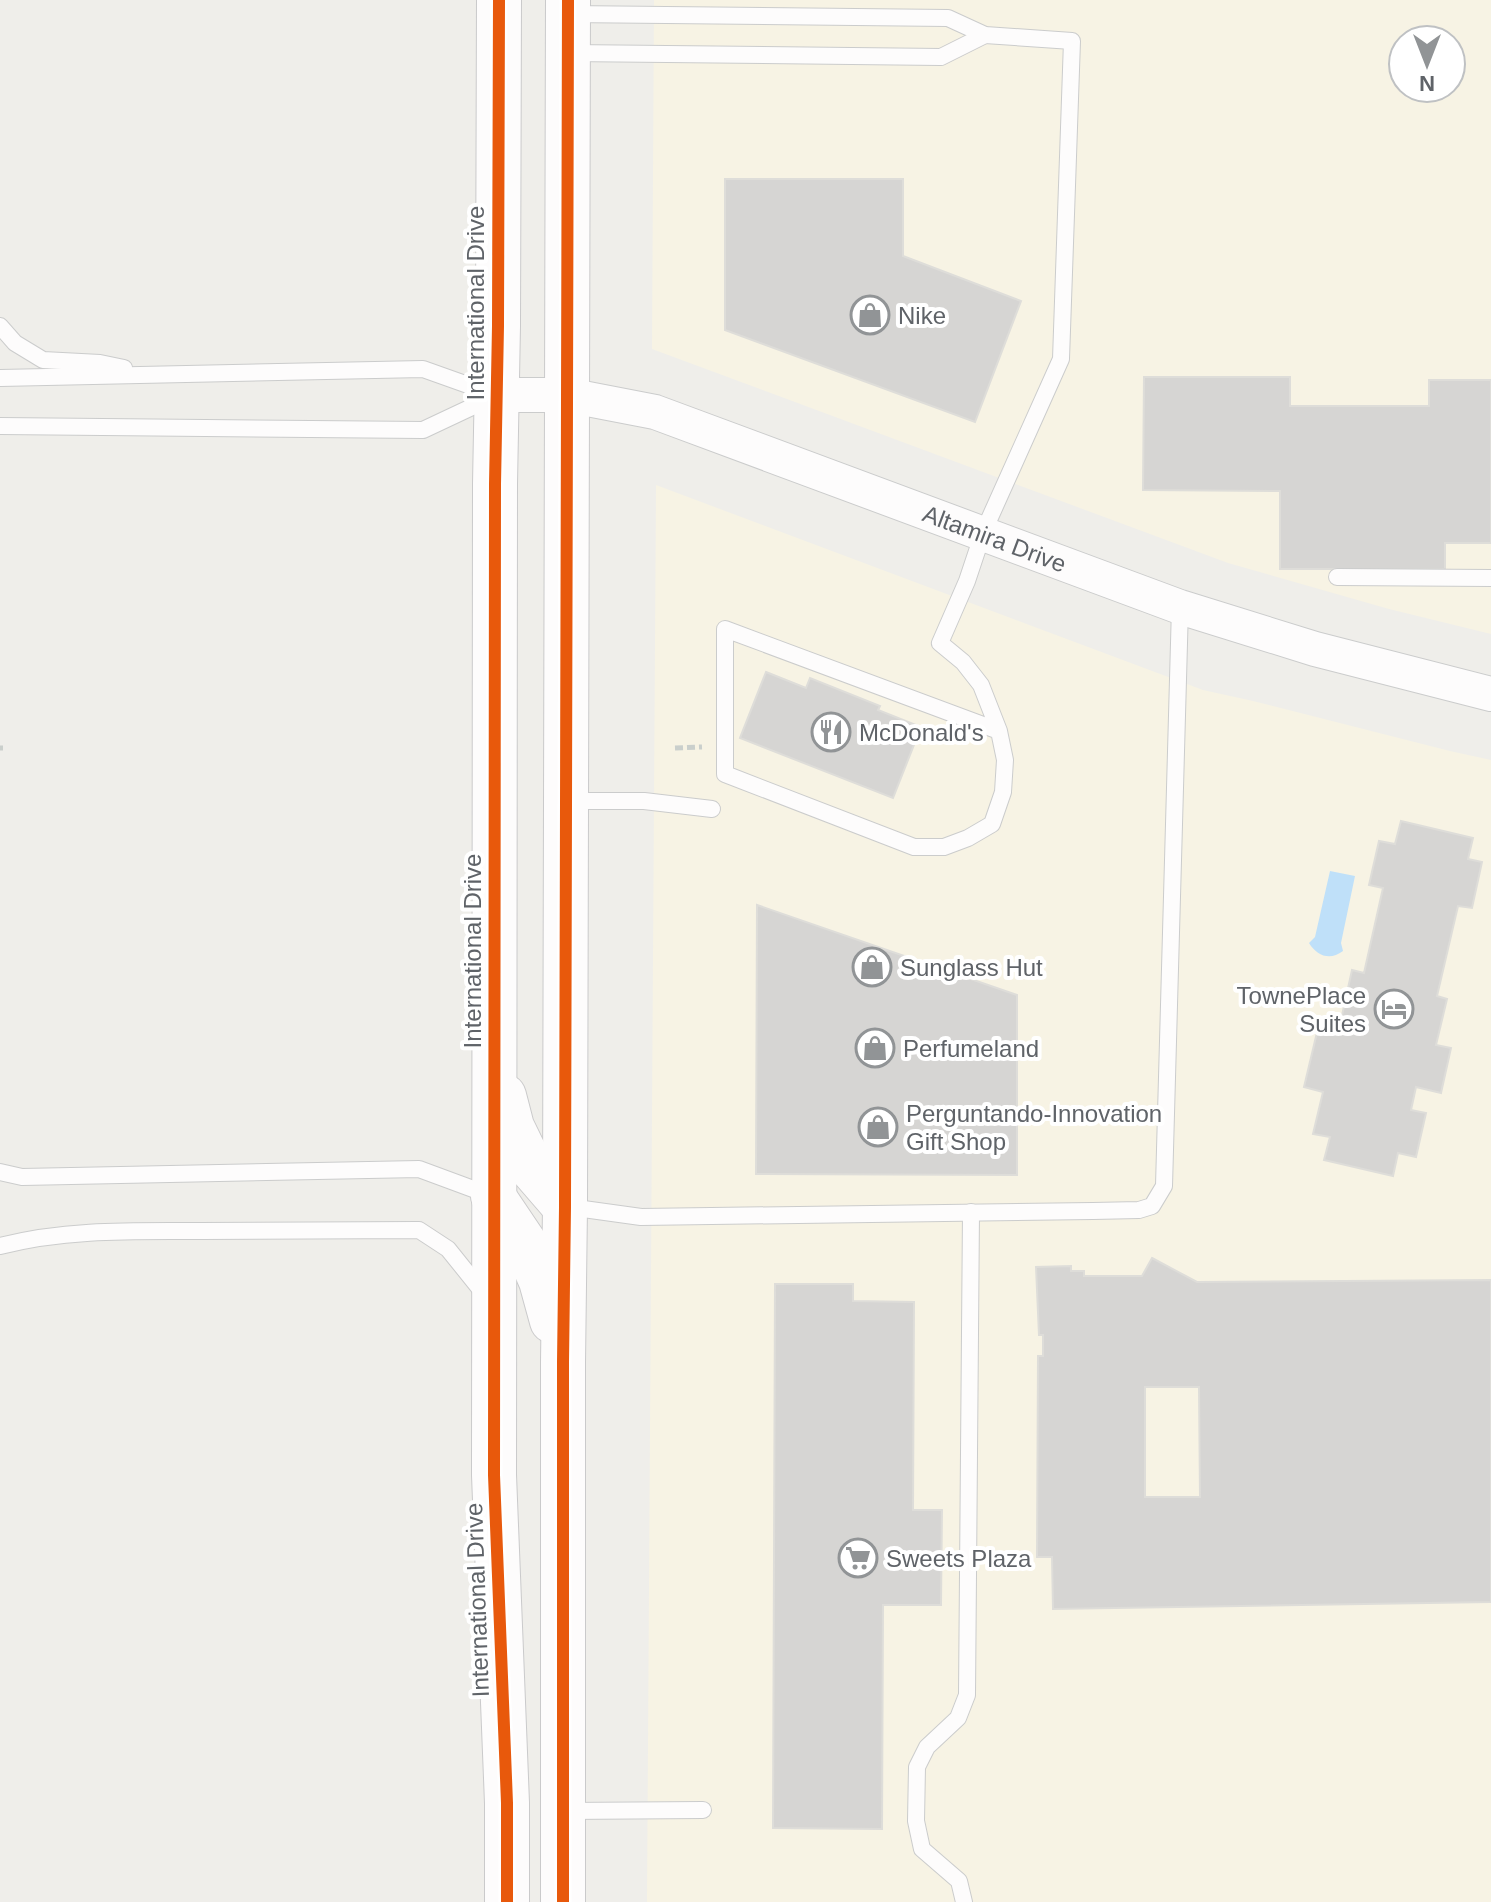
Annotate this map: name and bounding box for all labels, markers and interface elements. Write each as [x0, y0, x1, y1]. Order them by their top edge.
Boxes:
north arrow [1387, 24, 1467, 104]
text: N [1419, 71, 1435, 96]
street label: International Drive [462, 206, 489, 400]
shop icon: Nike [849, 294, 891, 336]
place label: Nike [898, 302, 946, 329]
street label: Altamira Drive [919, 499, 1070, 577]
restaurant icon: McDonald's [810, 711, 852, 753]
place label: McDonald's [859, 719, 984, 746]
street label: International Drive [459, 854, 486, 1048]
shop icon: Sunglass Hut [851, 946, 893, 988]
place label: Sunglass Hut [900, 954, 1043, 981]
place label: TownePlace Suites [1237, 982, 1366, 1037]
hotel icon: TownePlace Suites [1373, 988, 1415, 1030]
shop icon: Perfumeland [854, 1027, 896, 1069]
place label: Perfumeland [903, 1035, 1039, 1062]
place label: Perguntando-Innovation Gift Shop [906, 1100, 1162, 1155]
shop icon: Perguntando-Innovation Gift Shop [857, 1106, 899, 1148]
street label: International Drive [460, 1502, 494, 1698]
supermarket icon: Sweets Plaza [837, 1537, 879, 1579]
place label: Sweets Plaza [886, 1545, 1032, 1572]

